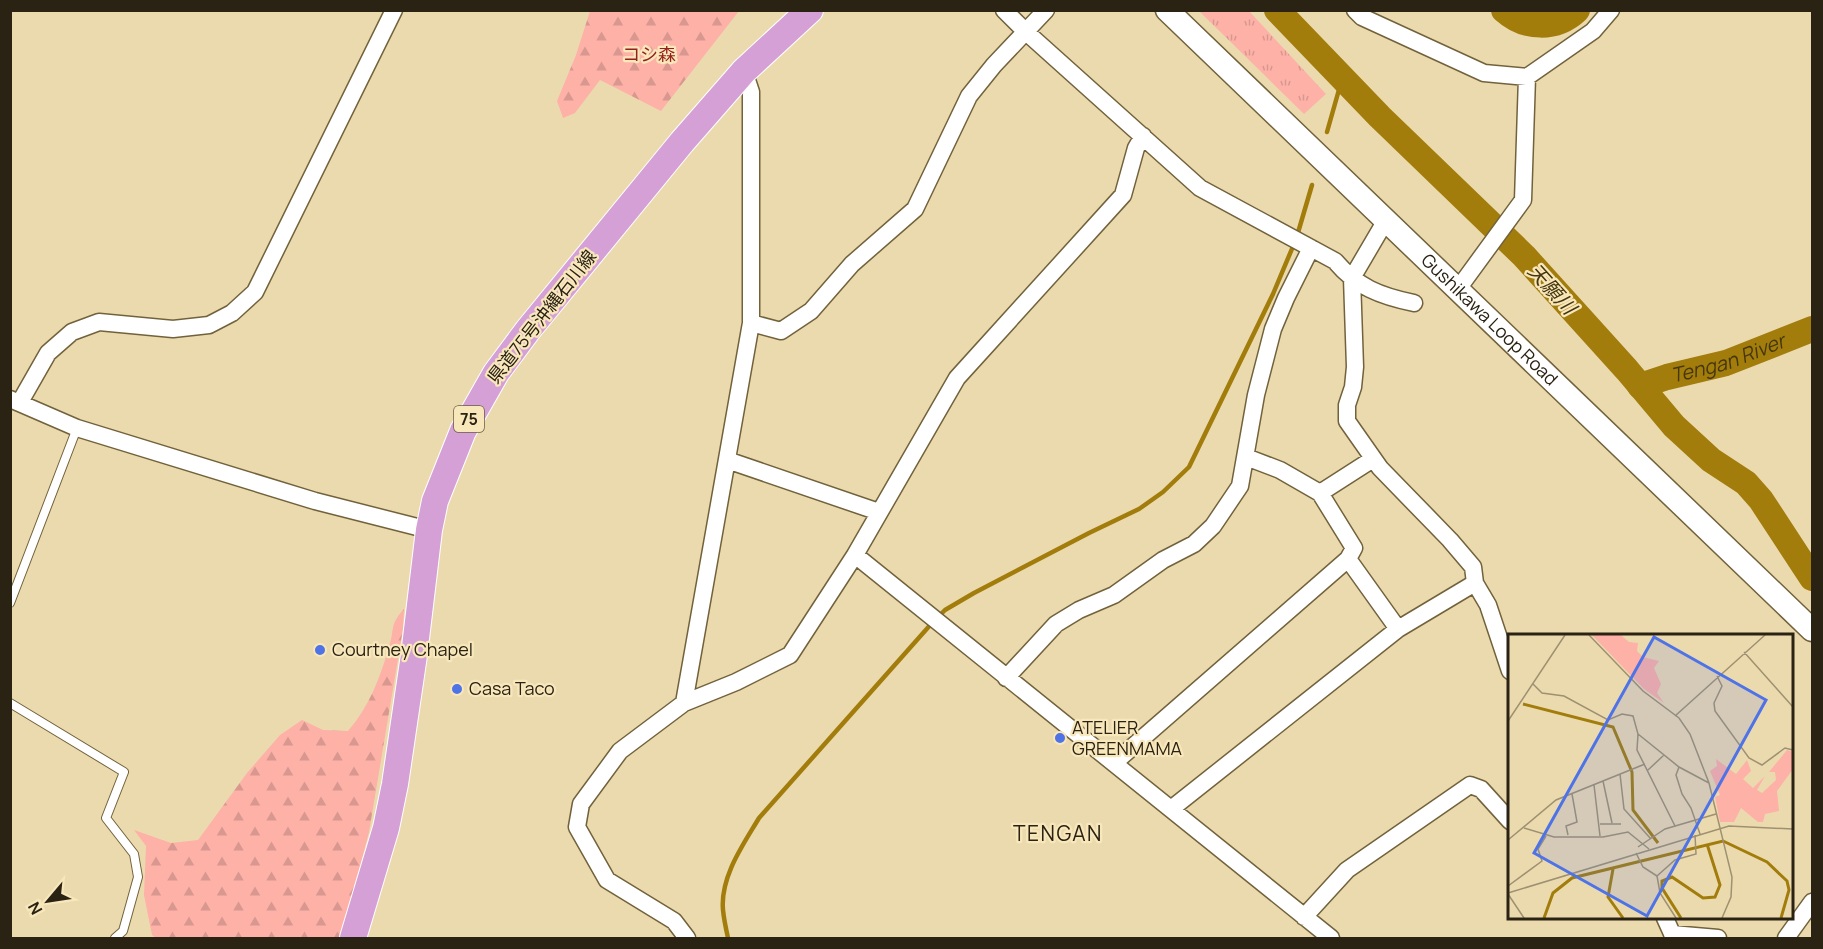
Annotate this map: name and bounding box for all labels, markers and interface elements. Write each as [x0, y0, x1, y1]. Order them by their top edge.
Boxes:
park label: コシ森 [622, 42, 676, 66]
street label: 県道75号沖縄石川線 [481, 245, 601, 388]
street label: Gushikawa Loop Road [1416, 248, 1563, 390]
water label: 天願川 [1522, 257, 1584, 321]
water label: Tengan River [1668, 326, 1791, 389]
road number: 75 [454, 406, 484, 432]
inset map [1508, 634, 1793, 919]
place label: Courtney Chapel [332, 637, 473, 661]
marker: Courtney Chapel [313, 643, 327, 657]
place label: Casa Taco [469, 676, 555, 700]
marker: Casa Taco [450, 682, 464, 696]
place label: ATELIER GREENMAMA [1072, 715, 1183, 760]
marker: ATELIER GREENMAMA [1053, 731, 1067, 745]
district label: TENGAN [1013, 819, 1103, 847]
north arrow [18, 871, 78, 931]
text: N [22, 898, 47, 919]

